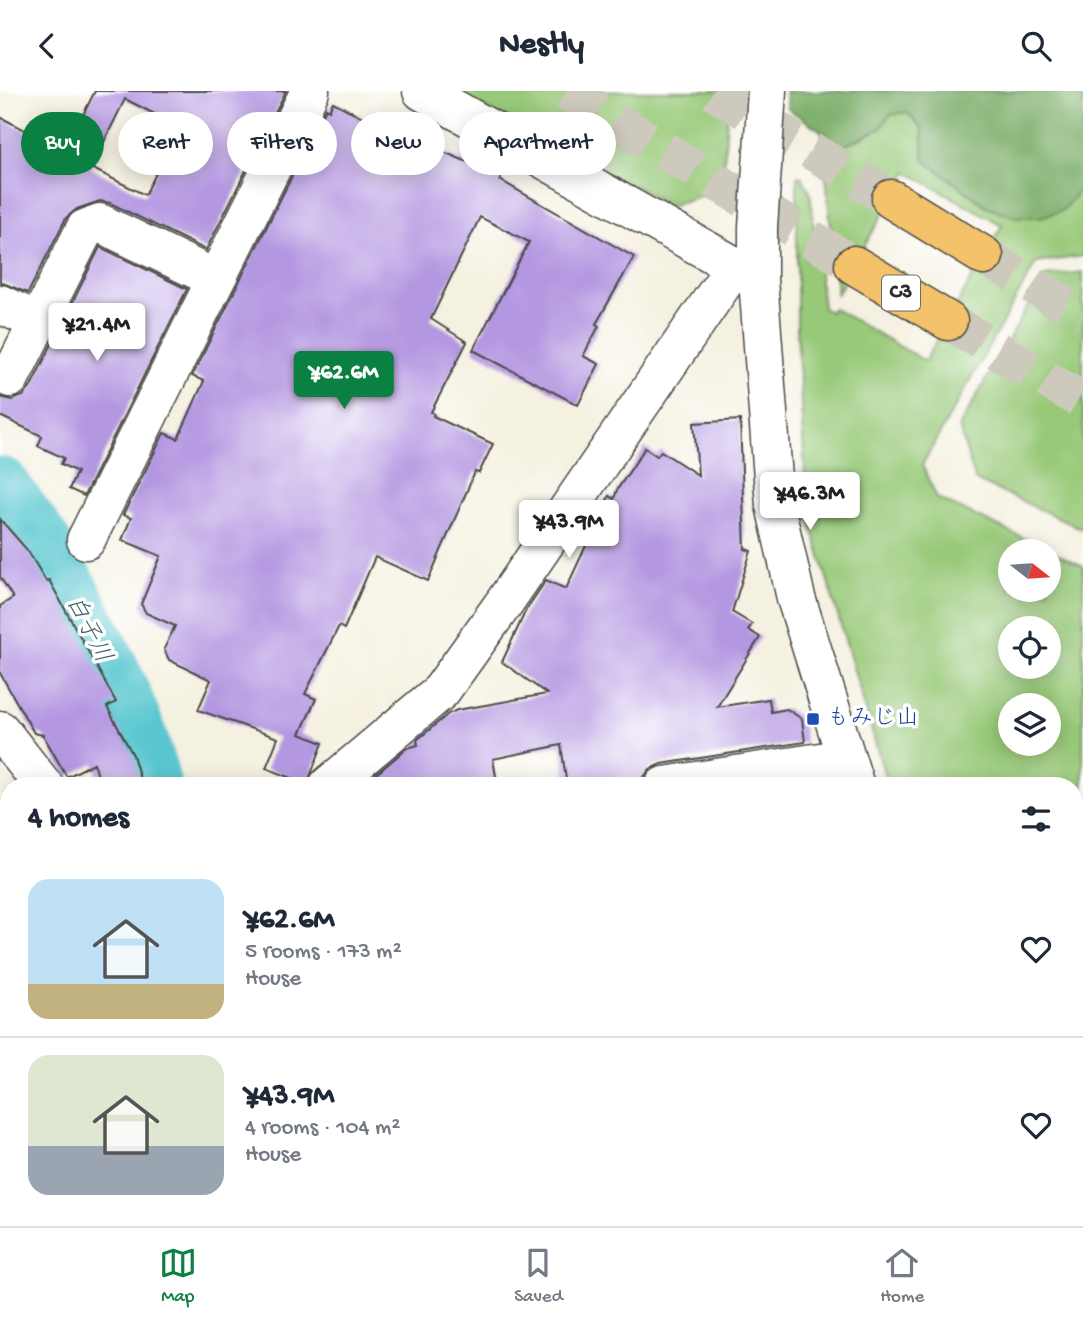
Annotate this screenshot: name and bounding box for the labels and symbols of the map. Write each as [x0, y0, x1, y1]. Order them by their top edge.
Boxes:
road number: C3 [882, 275, 920, 311]
pin: ¥21.4M [40, 303, 154, 363]
pin: ¥62.6M [287, 351, 401, 411]
pin: ¥46.3M [753, 473, 867, 532]
pin: ¥43.9M [512, 501, 626, 560]
north arrow [998, 539, 1060, 602]
water label: 白子川 [58, 591, 116, 669]
place label: もみじ山 [827, 706, 919, 733]
marker: もみじ山 [805, 711, 821, 727]

